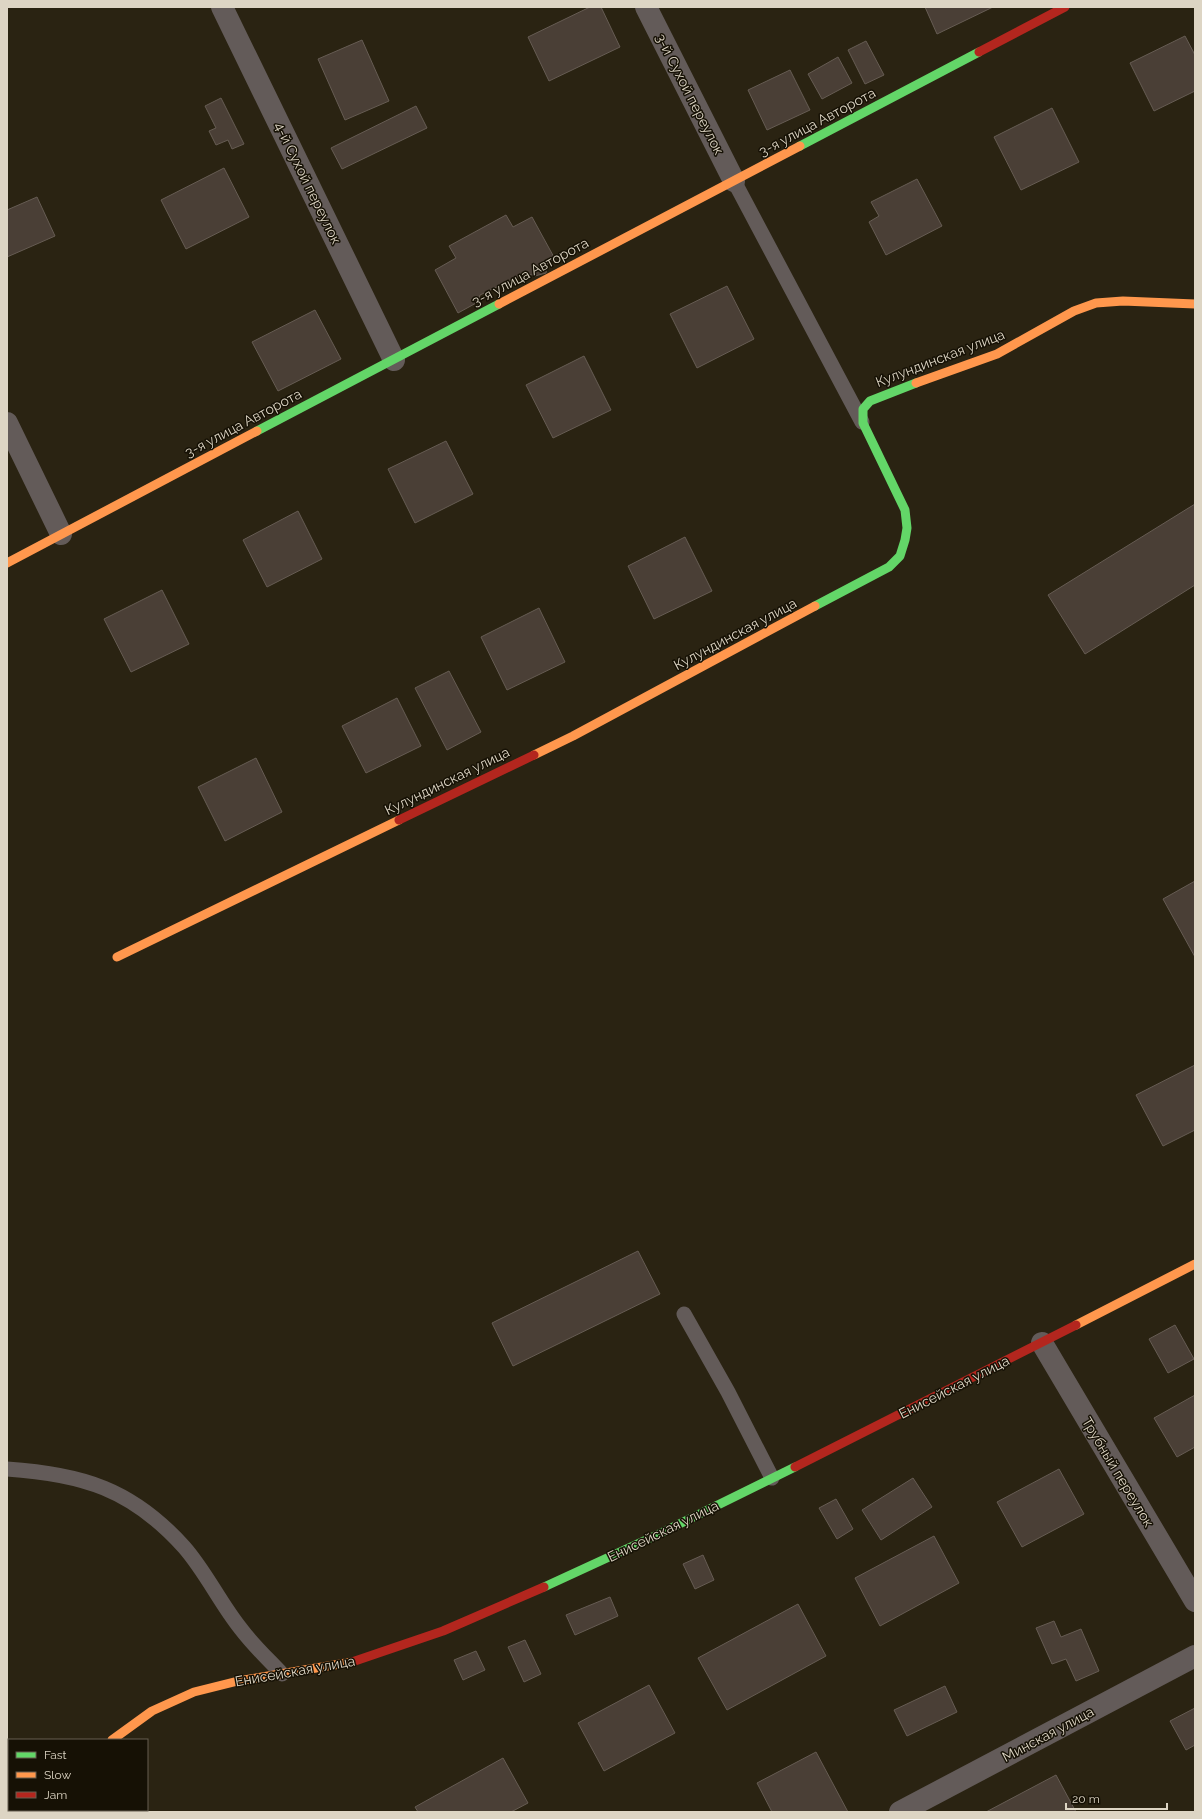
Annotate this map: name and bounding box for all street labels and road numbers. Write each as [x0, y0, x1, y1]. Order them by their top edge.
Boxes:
street label: 3-й Сухой переулок [653, 31, 727, 157]
street label: 3-я улица Авторота [756, 84, 878, 160]
street label: 4-й Сухой переулок [271, 119, 345, 247]
street label: 3-я улица Авторота [469, 234, 591, 310]
street label: Кулундинская улица [873, 326, 1007, 390]
street label: 3-я улица Авторота [182, 385, 304, 461]
street label: Кулундинская улица [671, 595, 799, 673]
street label: Кулундинская улица [382, 744, 512, 818]
street label: Енисейская улица [896, 1352, 1012, 1422]
street label: Трубный переулок [1079, 1414, 1157, 1530]
street label: Енисейская улица [605, 1497, 721, 1565]
street label: Енисейская улица [234, 1653, 356, 1689]
street label: Минская улица [999, 1703, 1097, 1765]

